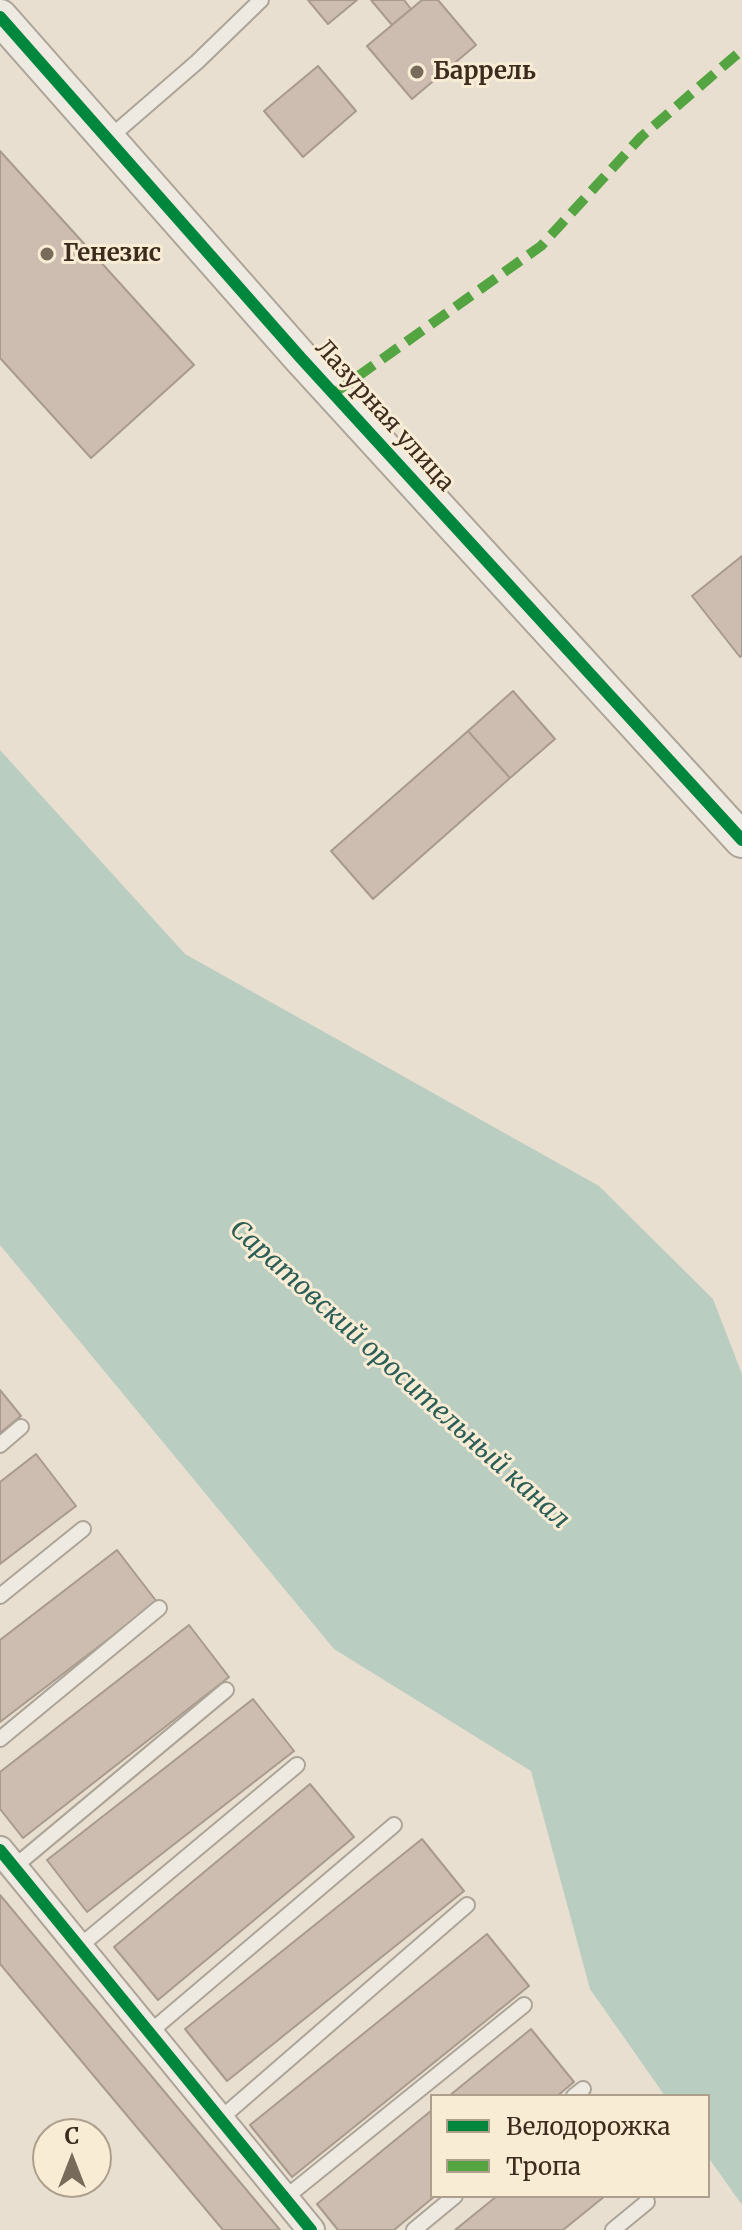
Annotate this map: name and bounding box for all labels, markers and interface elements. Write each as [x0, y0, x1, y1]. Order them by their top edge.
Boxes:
place label: Баррель [433, 58, 536, 86]
marker: Баррель [408, 63, 426, 81]
place label: Генезис [63, 240, 161, 268]
marker: Генезис [38, 245, 56, 263]
street label: Лазурная улица [308, 334, 460, 498]
water label: Саратовский оросительный канал [223, 1214, 575, 1536]
legend [430, 2094, 710, 2198]
text: Велодорожка [506, 2111, 670, 2142]
north arrow [32, 2118, 112, 2198]
text: С [65, 2122, 79, 2150]
text: Тропа [506, 2151, 581, 2182]

